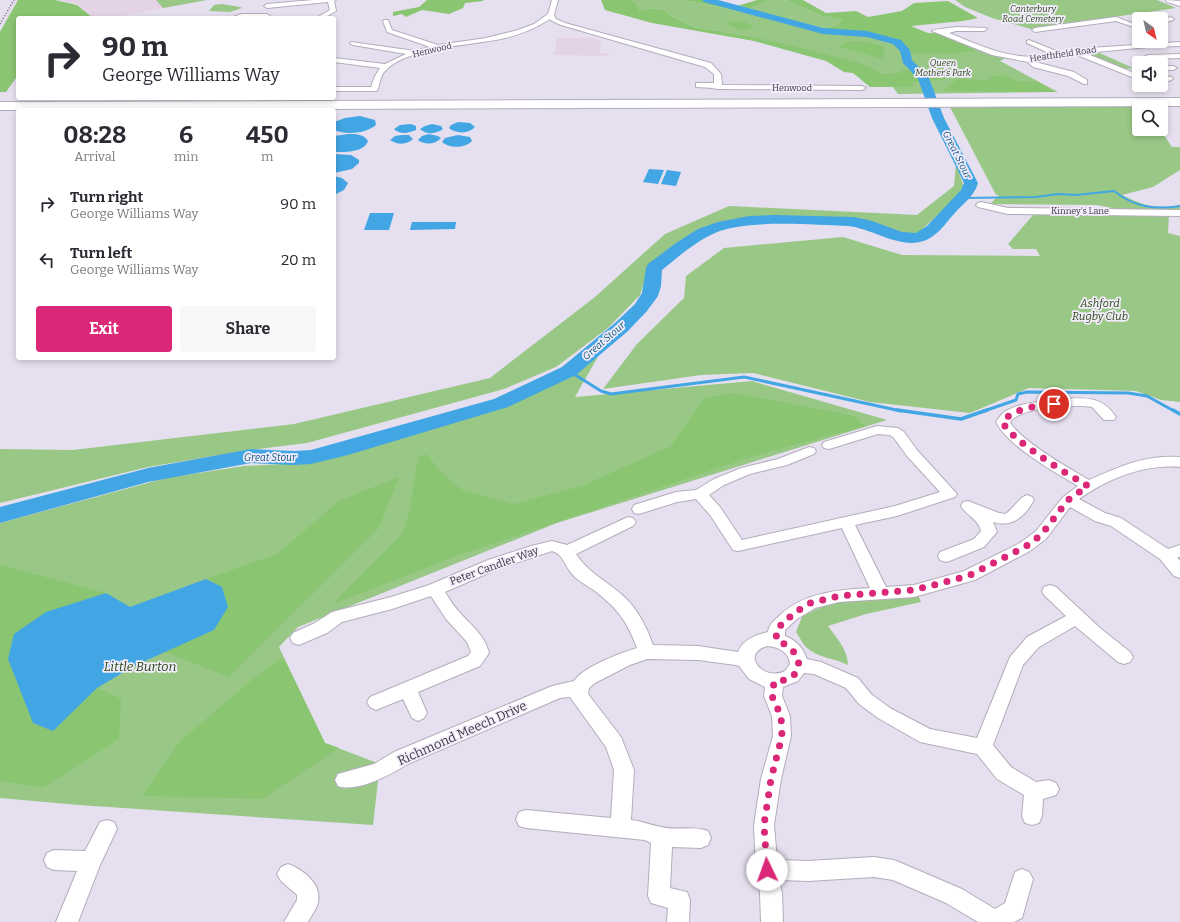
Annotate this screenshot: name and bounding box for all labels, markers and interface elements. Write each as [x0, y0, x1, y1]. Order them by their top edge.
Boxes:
park label: Canterbury Road Cemetery [1002, 4, 1064, 24]
north arrow [1132, 12, 1168, 48]
map controls [1132, 12, 1168, 136]
text: 90 m [102, 30, 168, 63]
icon: right [36, 32, 88, 84]
street label: Henwood [411, 40, 453, 59]
street label: Heathfield Road [1029, 44, 1098, 64]
button: sound [1132, 56, 1168, 92]
park label: Queen Mother’s Park [915, 58, 971, 78]
text: George Williams Way [102, 64, 280, 86]
street label: Henwood [772, 83, 813, 93]
button: search [1132, 100, 1168, 136]
text: 08:28 [63, 121, 127, 149]
text: 6 [179, 121, 193, 149]
text: 450 [246, 121, 289, 149]
water label: Great Stour [940, 129, 975, 182]
text: Arrival [74, 149, 116, 164]
text: min [174, 149, 198, 164]
text: m [261, 149, 273, 164]
text: Turn right [70, 188, 143, 206]
icon: right [36, 193, 58, 215]
text: 90 m [280, 195, 316, 213]
text: George Williams Way [70, 206, 198, 221]
street label: Kinney's Lane [1051, 206, 1109, 216]
text: Turn left [70, 244, 132, 262]
icon: left [36, 249, 58, 271]
text: 20 m [281, 251, 316, 269]
text: George Williams Way [70, 262, 198, 277]
park label: Ashford Rugby Club [1072, 297, 1128, 323]
button: Exit [36, 306, 172, 352]
button: Share [180, 306, 316, 352]
water label: Great Stour [580, 319, 628, 363]
pin [1037, 387, 1071, 421]
icon: arrive [1043, 393, 1065, 415]
water label: Great Stour [244, 452, 297, 464]
street label: Peter Candler Way [448, 544, 540, 588]
park label: Little Burton [104, 659, 176, 674]
street label: Richmond Meech Drive [395, 698, 529, 768]
position arrow [746, 849, 788, 891]

